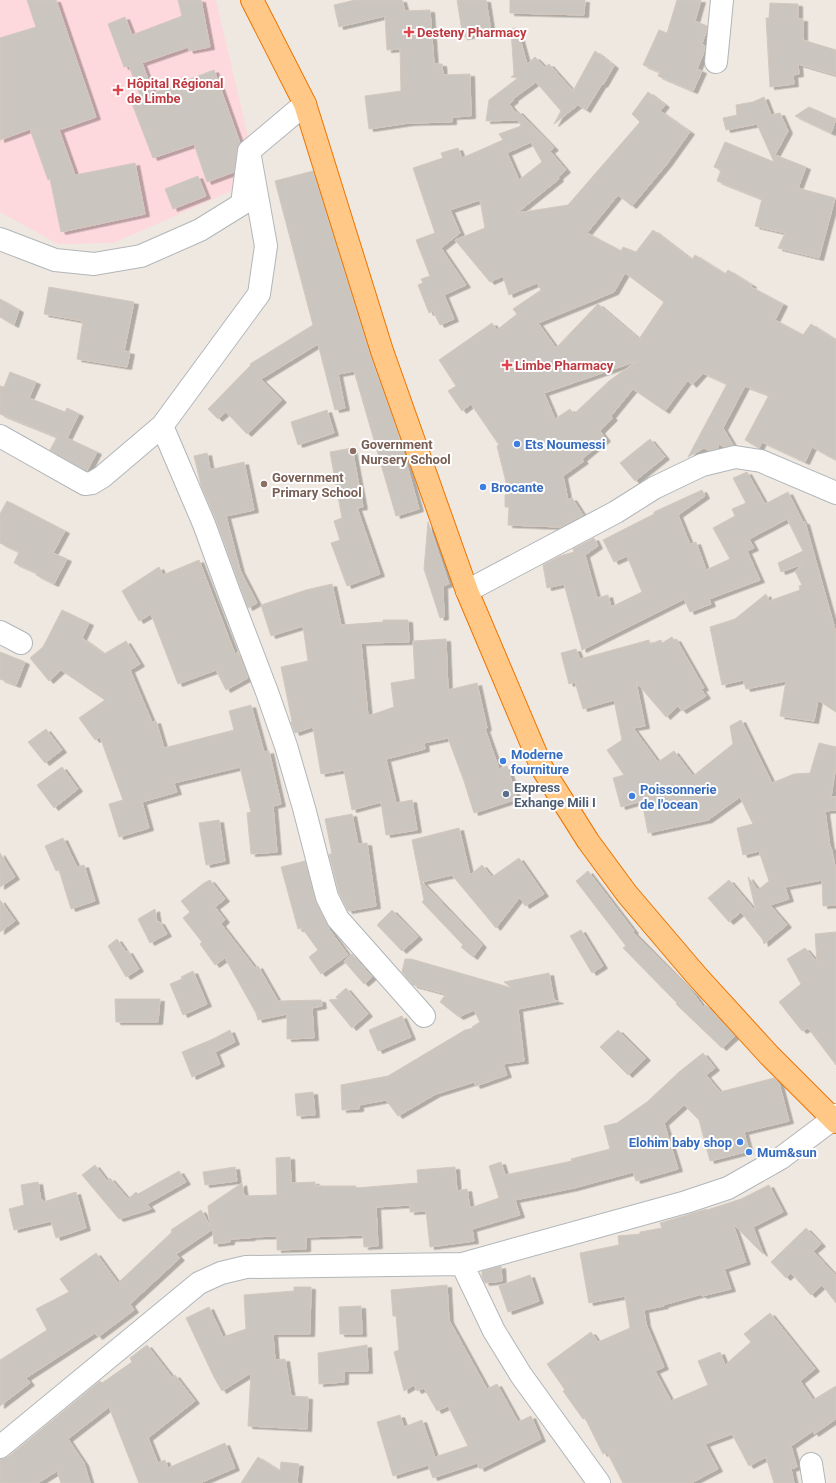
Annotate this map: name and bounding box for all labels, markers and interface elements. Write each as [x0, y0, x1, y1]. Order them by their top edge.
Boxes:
place label: Desteny Pharmacy [417, 25, 527, 40]
marker: Desteny Pharmacy [404, 27, 414, 37]
place label: Hôpital Régional de Limbe [127, 76, 224, 106]
marker: Hôpital Régional de Limbe [112, 84, 124, 96]
place label: Limbe Pharmacy [515, 358, 614, 373]
marker: Limbe Pharmacy [502, 360, 512, 370]
place label: Government Nursery School [361, 437, 451, 467]
place label: Ets Noumessi [525, 437, 606, 452]
marker: Ets Noumessi [512, 439, 522, 449]
marker: Government Nursery School [348, 446, 358, 456]
place label: Government Primary School [272, 470, 362, 500]
marker: Government Primary School [259, 479, 269, 489]
place label: Brocante [491, 480, 544, 495]
marker: Brocante [478, 482, 488, 492]
place label: Moderne fourniture [511, 747, 569, 777]
marker: Moderne fourniture [498, 756, 508, 766]
place label: Express Exhange Mili I [514, 780, 596, 810]
place label: Poissonnerie de l'ocean [640, 782, 717, 812]
marker: Express Exhange Mili I [501, 789, 511, 799]
marker: Poissonnerie de l'ocean [627, 791, 637, 801]
place label: Elohim baby shop [629, 1135, 732, 1150]
marker: Elohim baby shop [735, 1137, 745, 1147]
place label: Mum&sun [757, 1145, 817, 1160]
marker: Mum&sun [744, 1147, 754, 1157]

